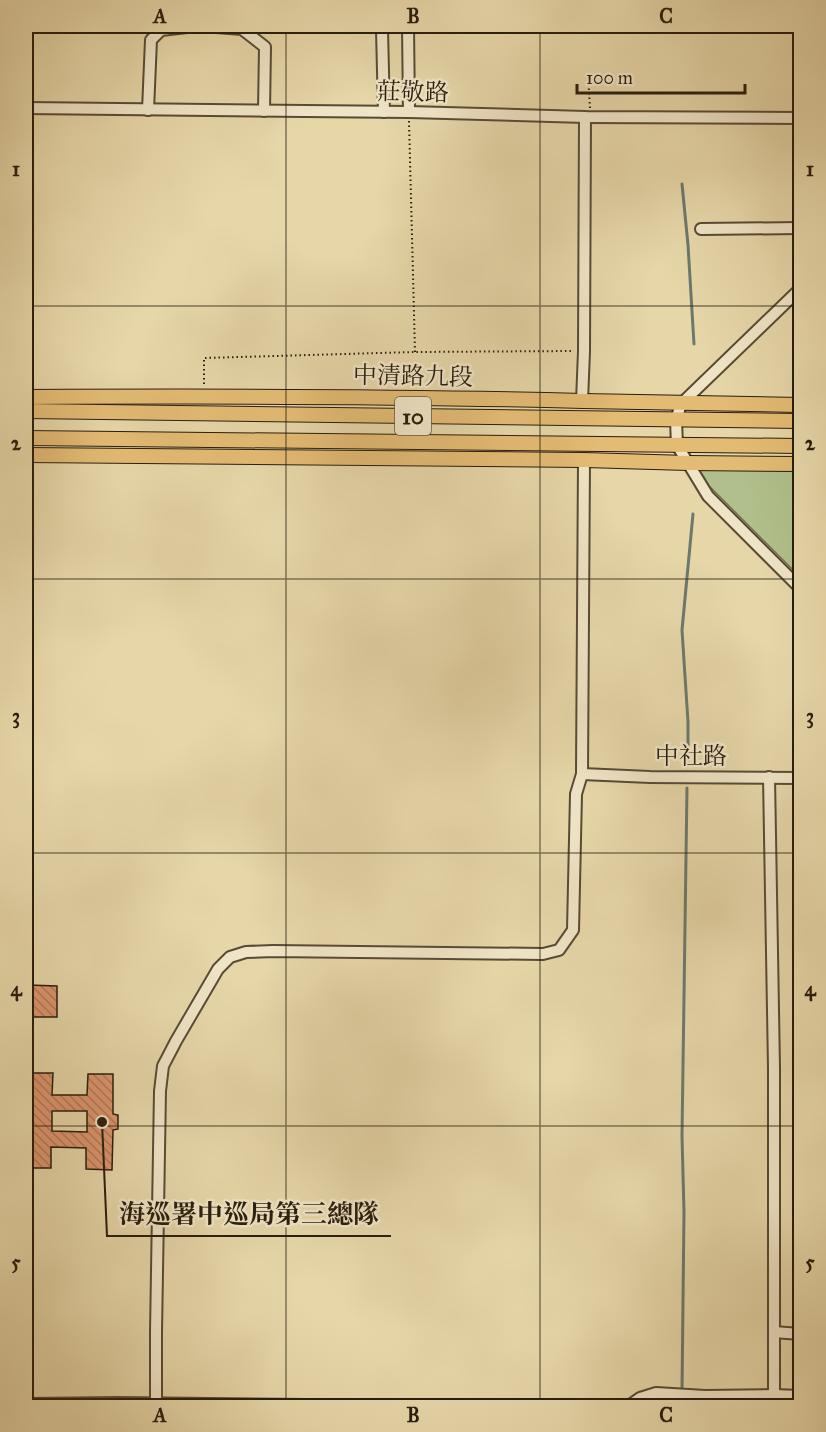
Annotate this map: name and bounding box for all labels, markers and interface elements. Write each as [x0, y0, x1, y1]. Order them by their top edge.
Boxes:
text: A [151, 4, 167, 28]
text: B [406, 4, 420, 28]
text: C [659, 4, 673, 28]
scale bar [577, 57, 745, 95]
text: 100 m [586, 67, 633, 89]
street label: 莊敬路 [377, 76, 449, 108]
text: 1 [12, 157, 20, 181]
text: 1 [806, 157, 814, 181]
street label: 中清路九段 [353, 360, 473, 392]
road number: 10 [395, 397, 431, 435]
text: 2 [11, 431, 22, 455]
text: 2 [805, 431, 816, 455]
text: 3 [12, 704, 20, 729]
text: 3 [806, 704, 814, 729]
street label: 中社路 [655, 741, 727, 771]
text: 4 [10, 977, 22, 1002]
text: 4 [804, 977, 816, 1002]
callout: 海巡署中巡局第三總隊 [107, 1192, 391, 1236]
text: 海巡署中巡局第三總隊 [119, 1198, 379, 1230]
text: 5 [11, 1250, 21, 1274]
text: 5 [805, 1250, 815, 1274]
text: A [151, 1403, 167, 1427]
text: B [406, 1403, 420, 1427]
text: C [659, 1403, 673, 1427]

